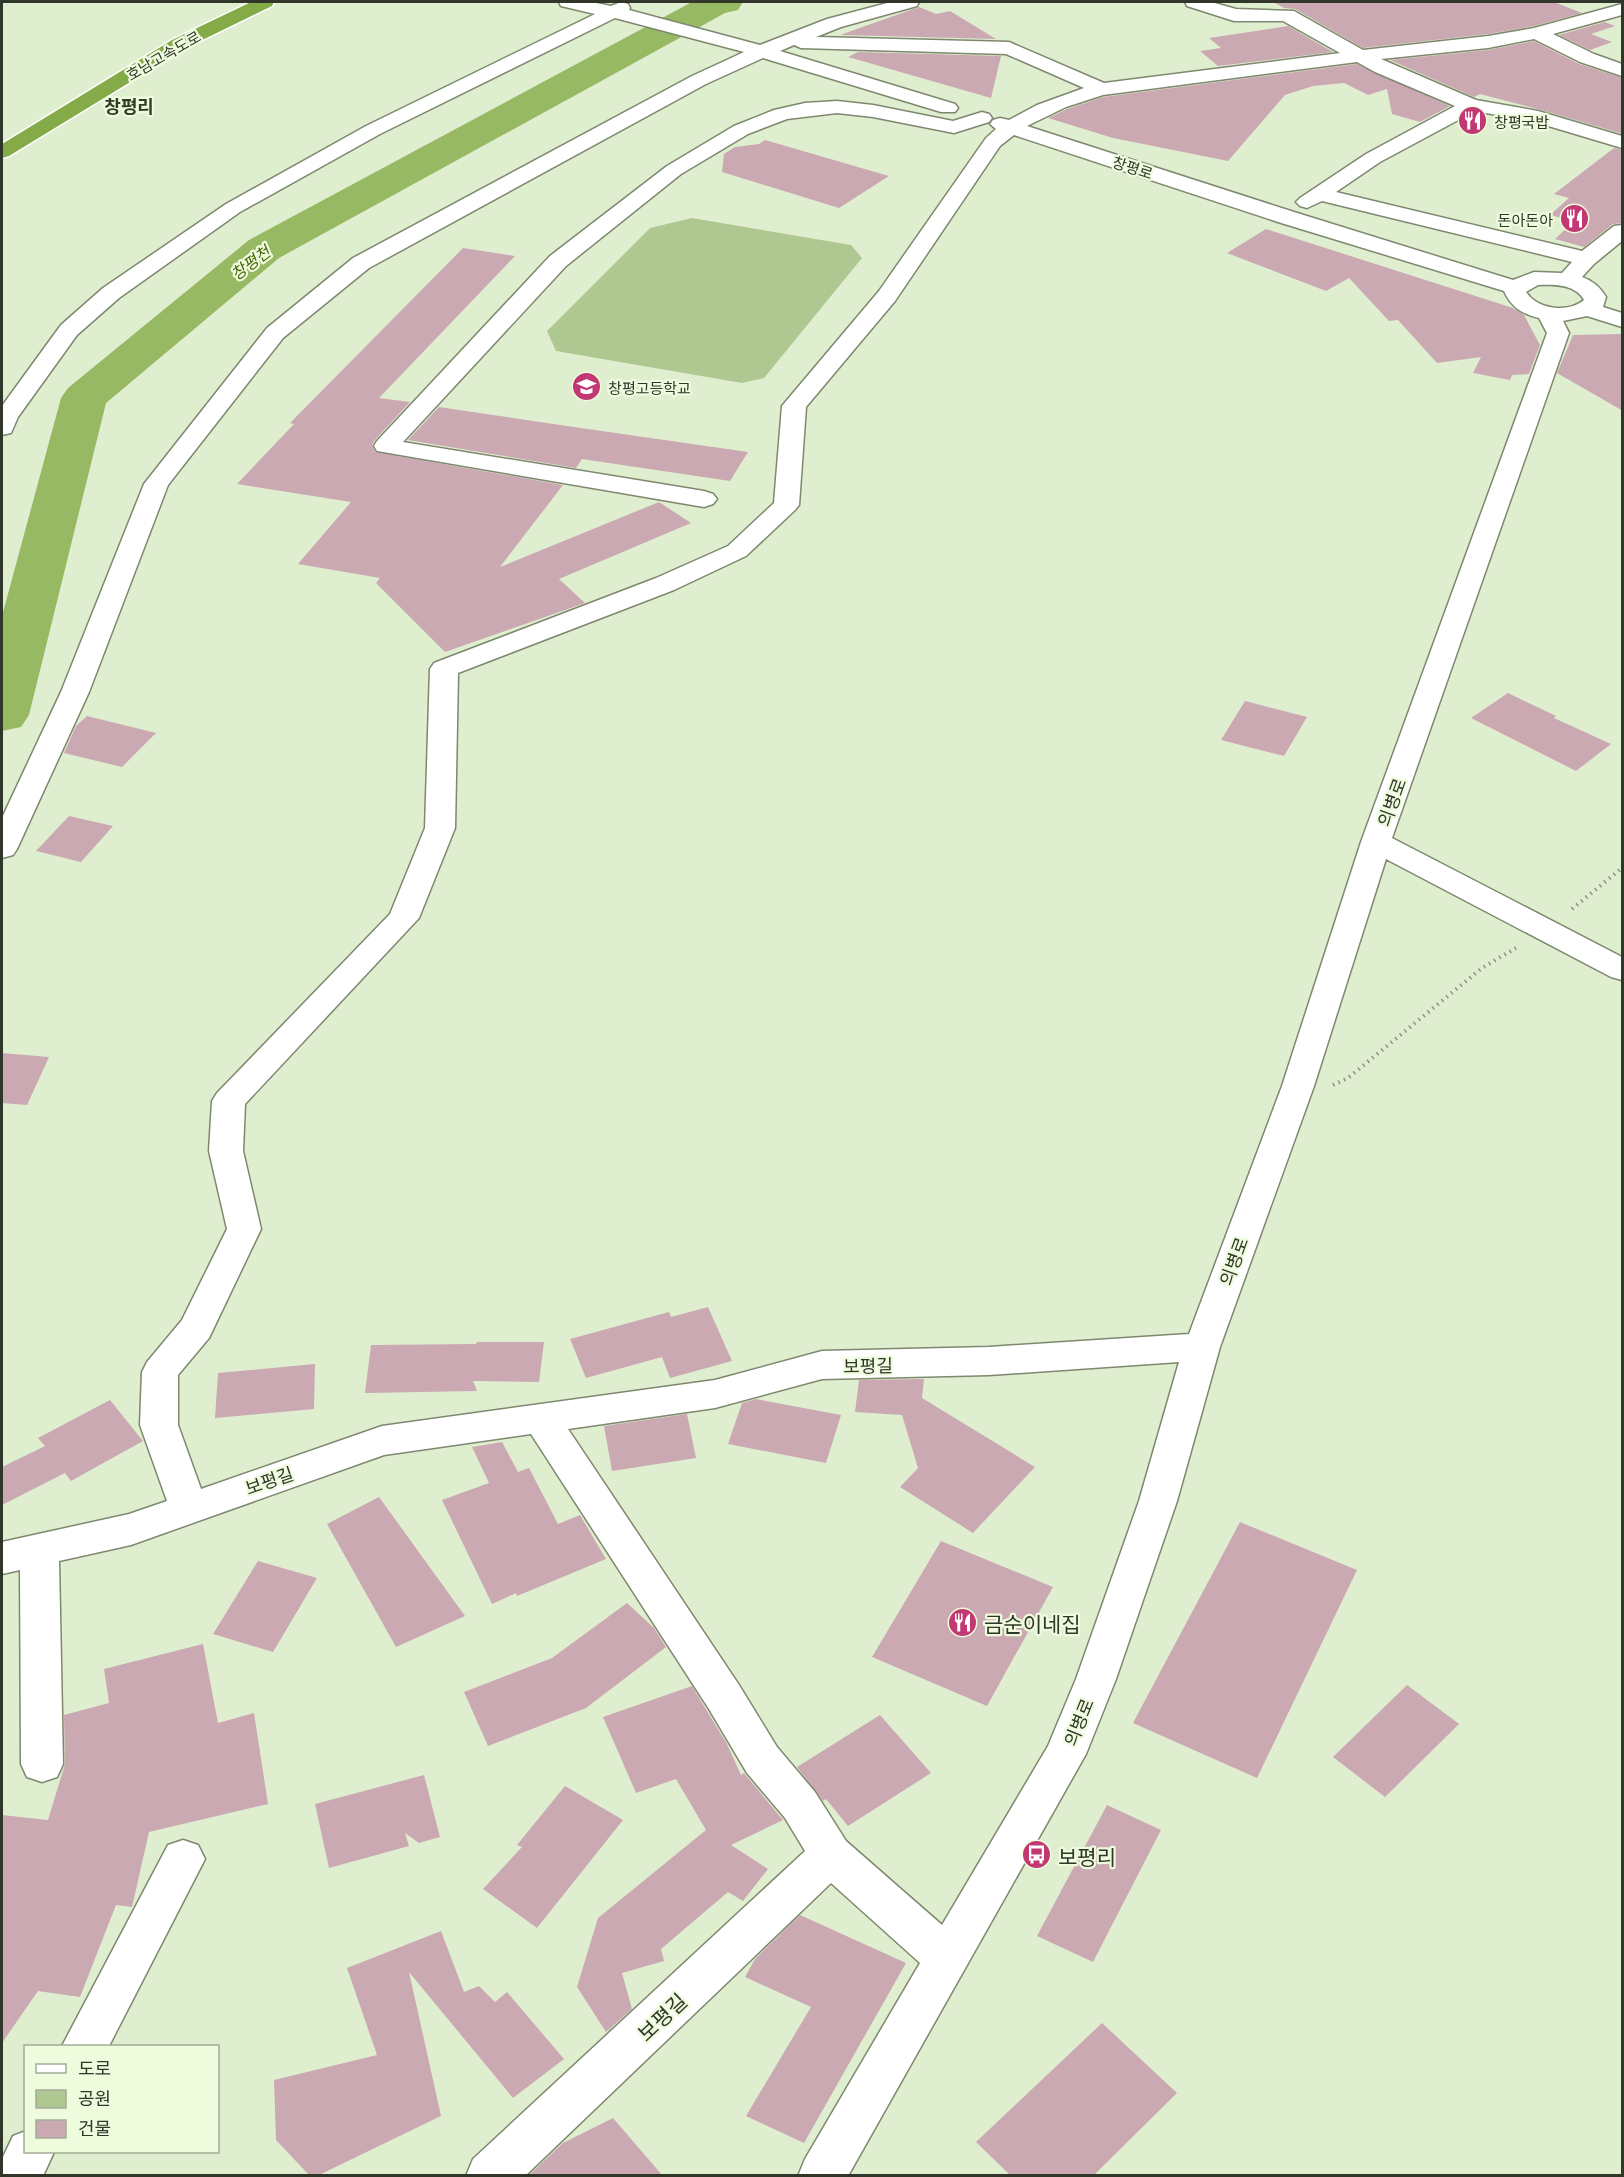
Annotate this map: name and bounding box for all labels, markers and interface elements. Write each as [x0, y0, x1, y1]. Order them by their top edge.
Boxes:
street label: 호남고속도로 [121, 24, 205, 86]
district label: 창평리 [104, 92, 154, 119]
restaurant icon: 창평국밥 [1457, 105, 1489, 137]
place label: 창평국밥 [1494, 110, 1549, 133]
street label: 창평로 [1110, 150, 1156, 184]
restaurant icon: 돈아돈아 [1558, 203, 1590, 235]
place label: 돈아돈아 [1498, 208, 1553, 231]
water label: 창평천 [225, 238, 277, 285]
school or university icon: 창평고등학교 [571, 371, 603, 403]
place label: 창평고등학교 [608, 376, 691, 399]
street label: 의병로 [1370, 774, 1412, 830]
street label: 의병로 [1212, 1233, 1254, 1289]
street label: 보평길 [843, 1351, 893, 1379]
street label: 보평길 [241, 1459, 297, 1501]
restaurant icon: 금순이네집 [947, 1606, 979, 1638]
place label: 금순이네집 [984, 1607, 1081, 1638]
street label: 의병로 [1056, 1694, 1100, 1750]
bus stop icon: 보평리 [1021, 1839, 1053, 1871]
place label: 보평리 [1058, 1840, 1116, 1871]
street label: 보평길 [629, 1985, 693, 2047]
legend [24, 2045, 219, 2153]
text: 도로 [78, 2054, 111, 2081]
text: 공원 [78, 2084, 111, 2111]
text: 건물 [78, 2114, 111, 2141]

